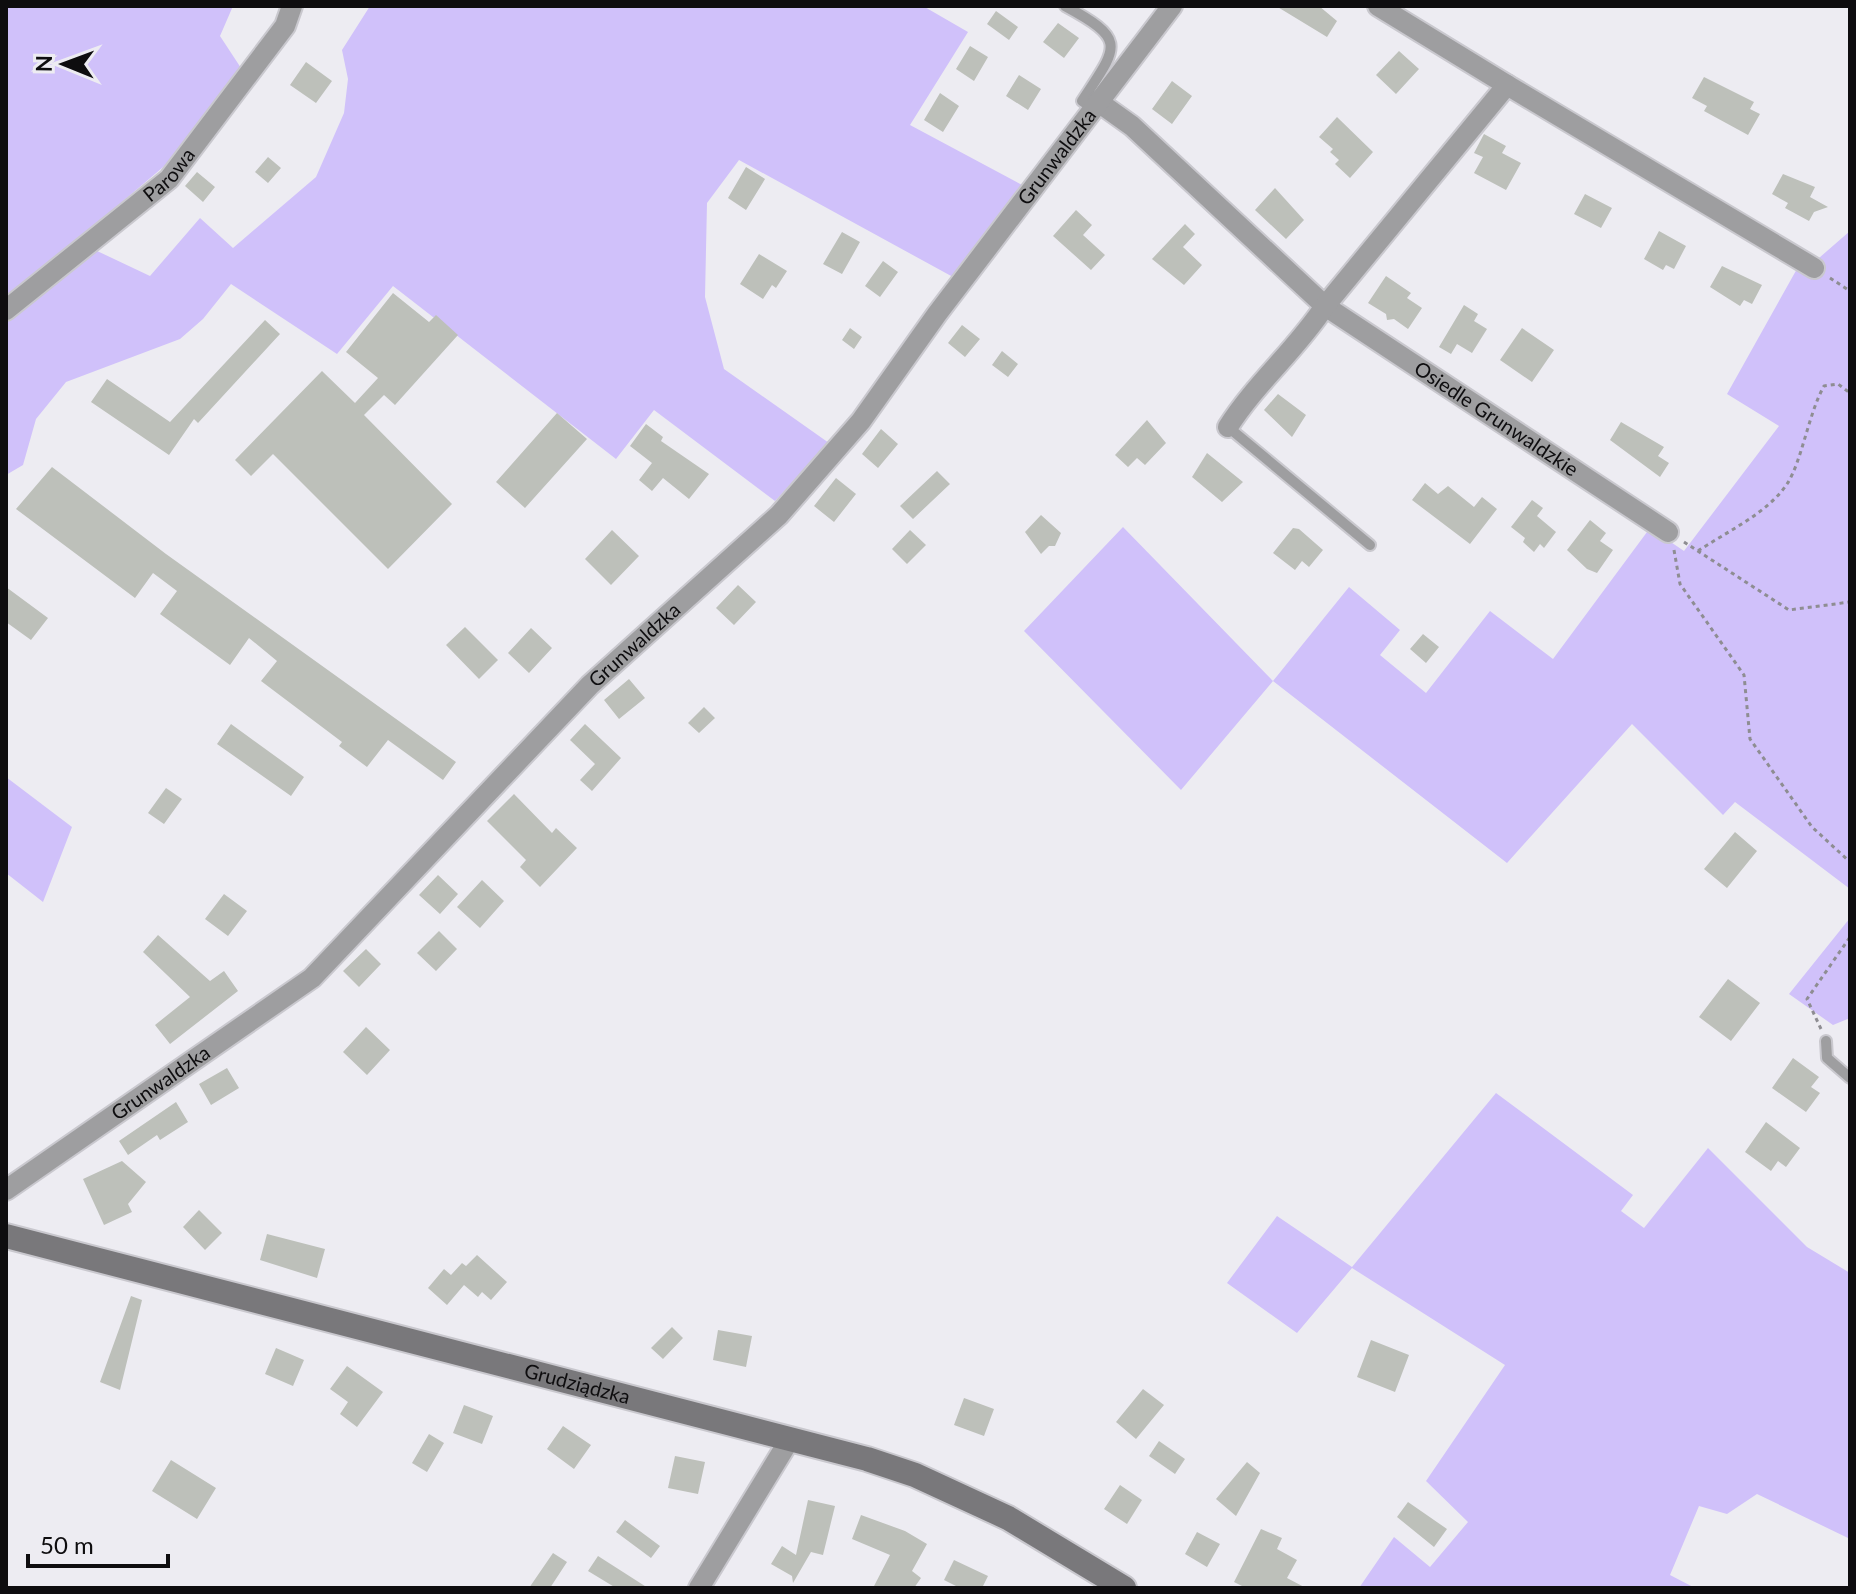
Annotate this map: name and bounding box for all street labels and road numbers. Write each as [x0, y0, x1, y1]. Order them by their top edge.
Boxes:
street label: Grunwaldzka [1012, 103, 1100, 209]
street label: Parowa [138, 143, 199, 206]
street label: Osiedle Grunwaldzkie [1410, 355, 1583, 481]
street label: Grunwaldzka [583, 597, 684, 692]
street label: Grunwaldzka [106, 1040, 214, 1125]
street label: Grudziądzka [522, 1358, 633, 1408]

